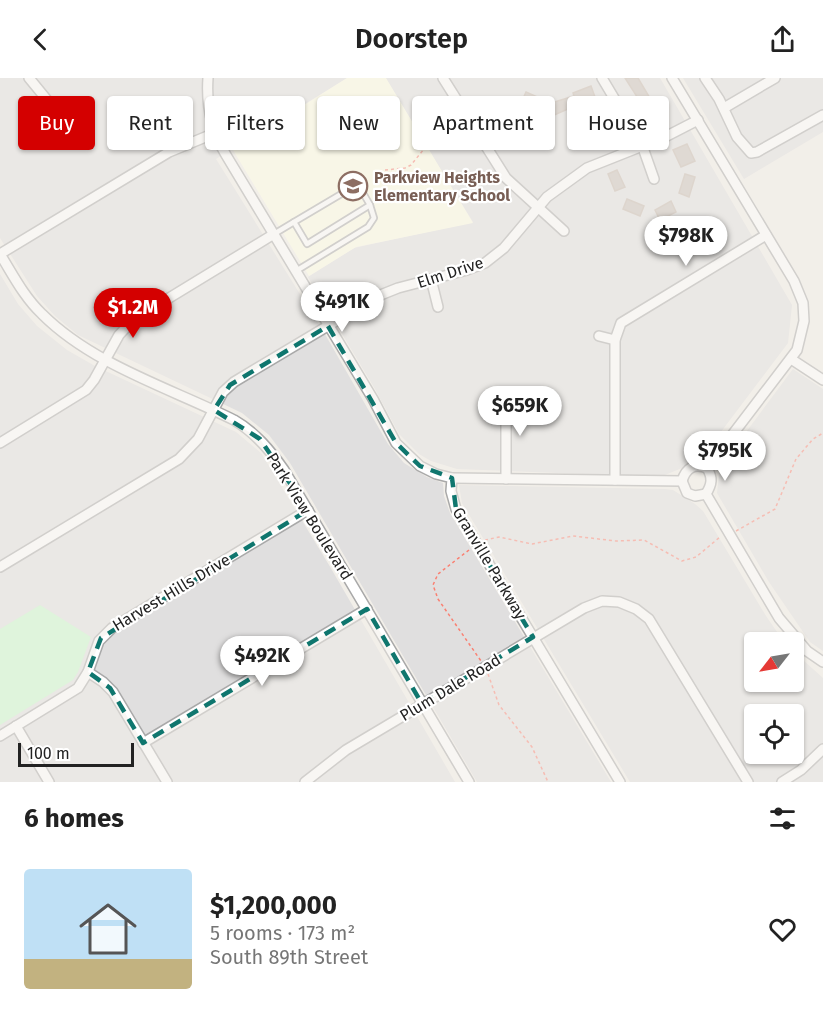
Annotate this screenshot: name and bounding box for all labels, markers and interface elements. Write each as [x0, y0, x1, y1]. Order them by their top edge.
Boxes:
icon: back [24, 23, 57, 56]
text: Doorstep [355, 23, 468, 55]
icon: share [766, 23, 799, 56]
chip: Buy [18, 96, 95, 150]
chip: Rent [107, 96, 193, 150]
chip: Filters [205, 96, 305, 150]
chip: New [317, 96, 400, 150]
chip: Apartment [412, 96, 555, 150]
chip: House [567, 96, 669, 150]
place label: Parkview Heights Elementary School [374, 168, 510, 205]
school or university icon: Parkview Heights Elementary School [337, 170, 369, 202]
pin: $798K [644, 216, 728, 267]
text: $798K [658, 223, 714, 247]
street label: Elm Drive [415, 253, 486, 292]
pin: $491K [300, 282, 384, 333]
pin: $1.2M [91, 288, 175, 339]
text: $491K [315, 289, 369, 313]
text: $1.2M [108, 295, 158, 319]
pin: $659K [478, 386, 562, 437]
text: $659K [492, 393, 548, 417]
pin: $795K [683, 431, 767, 482]
text: $795K [698, 438, 752, 462]
street label: Park View Boulevard [263, 449, 357, 584]
street label: Granville Parkway [449, 504, 531, 623]
street label: Harvest Hills Drive [109, 550, 233, 635]
north arrow [744, 632, 804, 692]
map controls [744, 632, 804, 764]
pin: $492K [220, 636, 304, 687]
text: $492K [234, 643, 290, 667]
street label: Plum Dale Road [396, 650, 504, 725]
button: locate [744, 704, 804, 764]
scale bar [18, 740, 134, 768]
text: 100 m [27, 744, 70, 763]
icon: filters [766, 802, 799, 835]
text: 6 homes [24, 803, 124, 834]
text: $1,200,000 [210, 890, 337, 921]
icon: home [72, 893, 144, 965]
icon: heart [766, 913, 799, 946]
text: 5 rooms · 173 m² [210, 921, 355, 945]
text: South 89th Street [210, 945, 368, 969]

